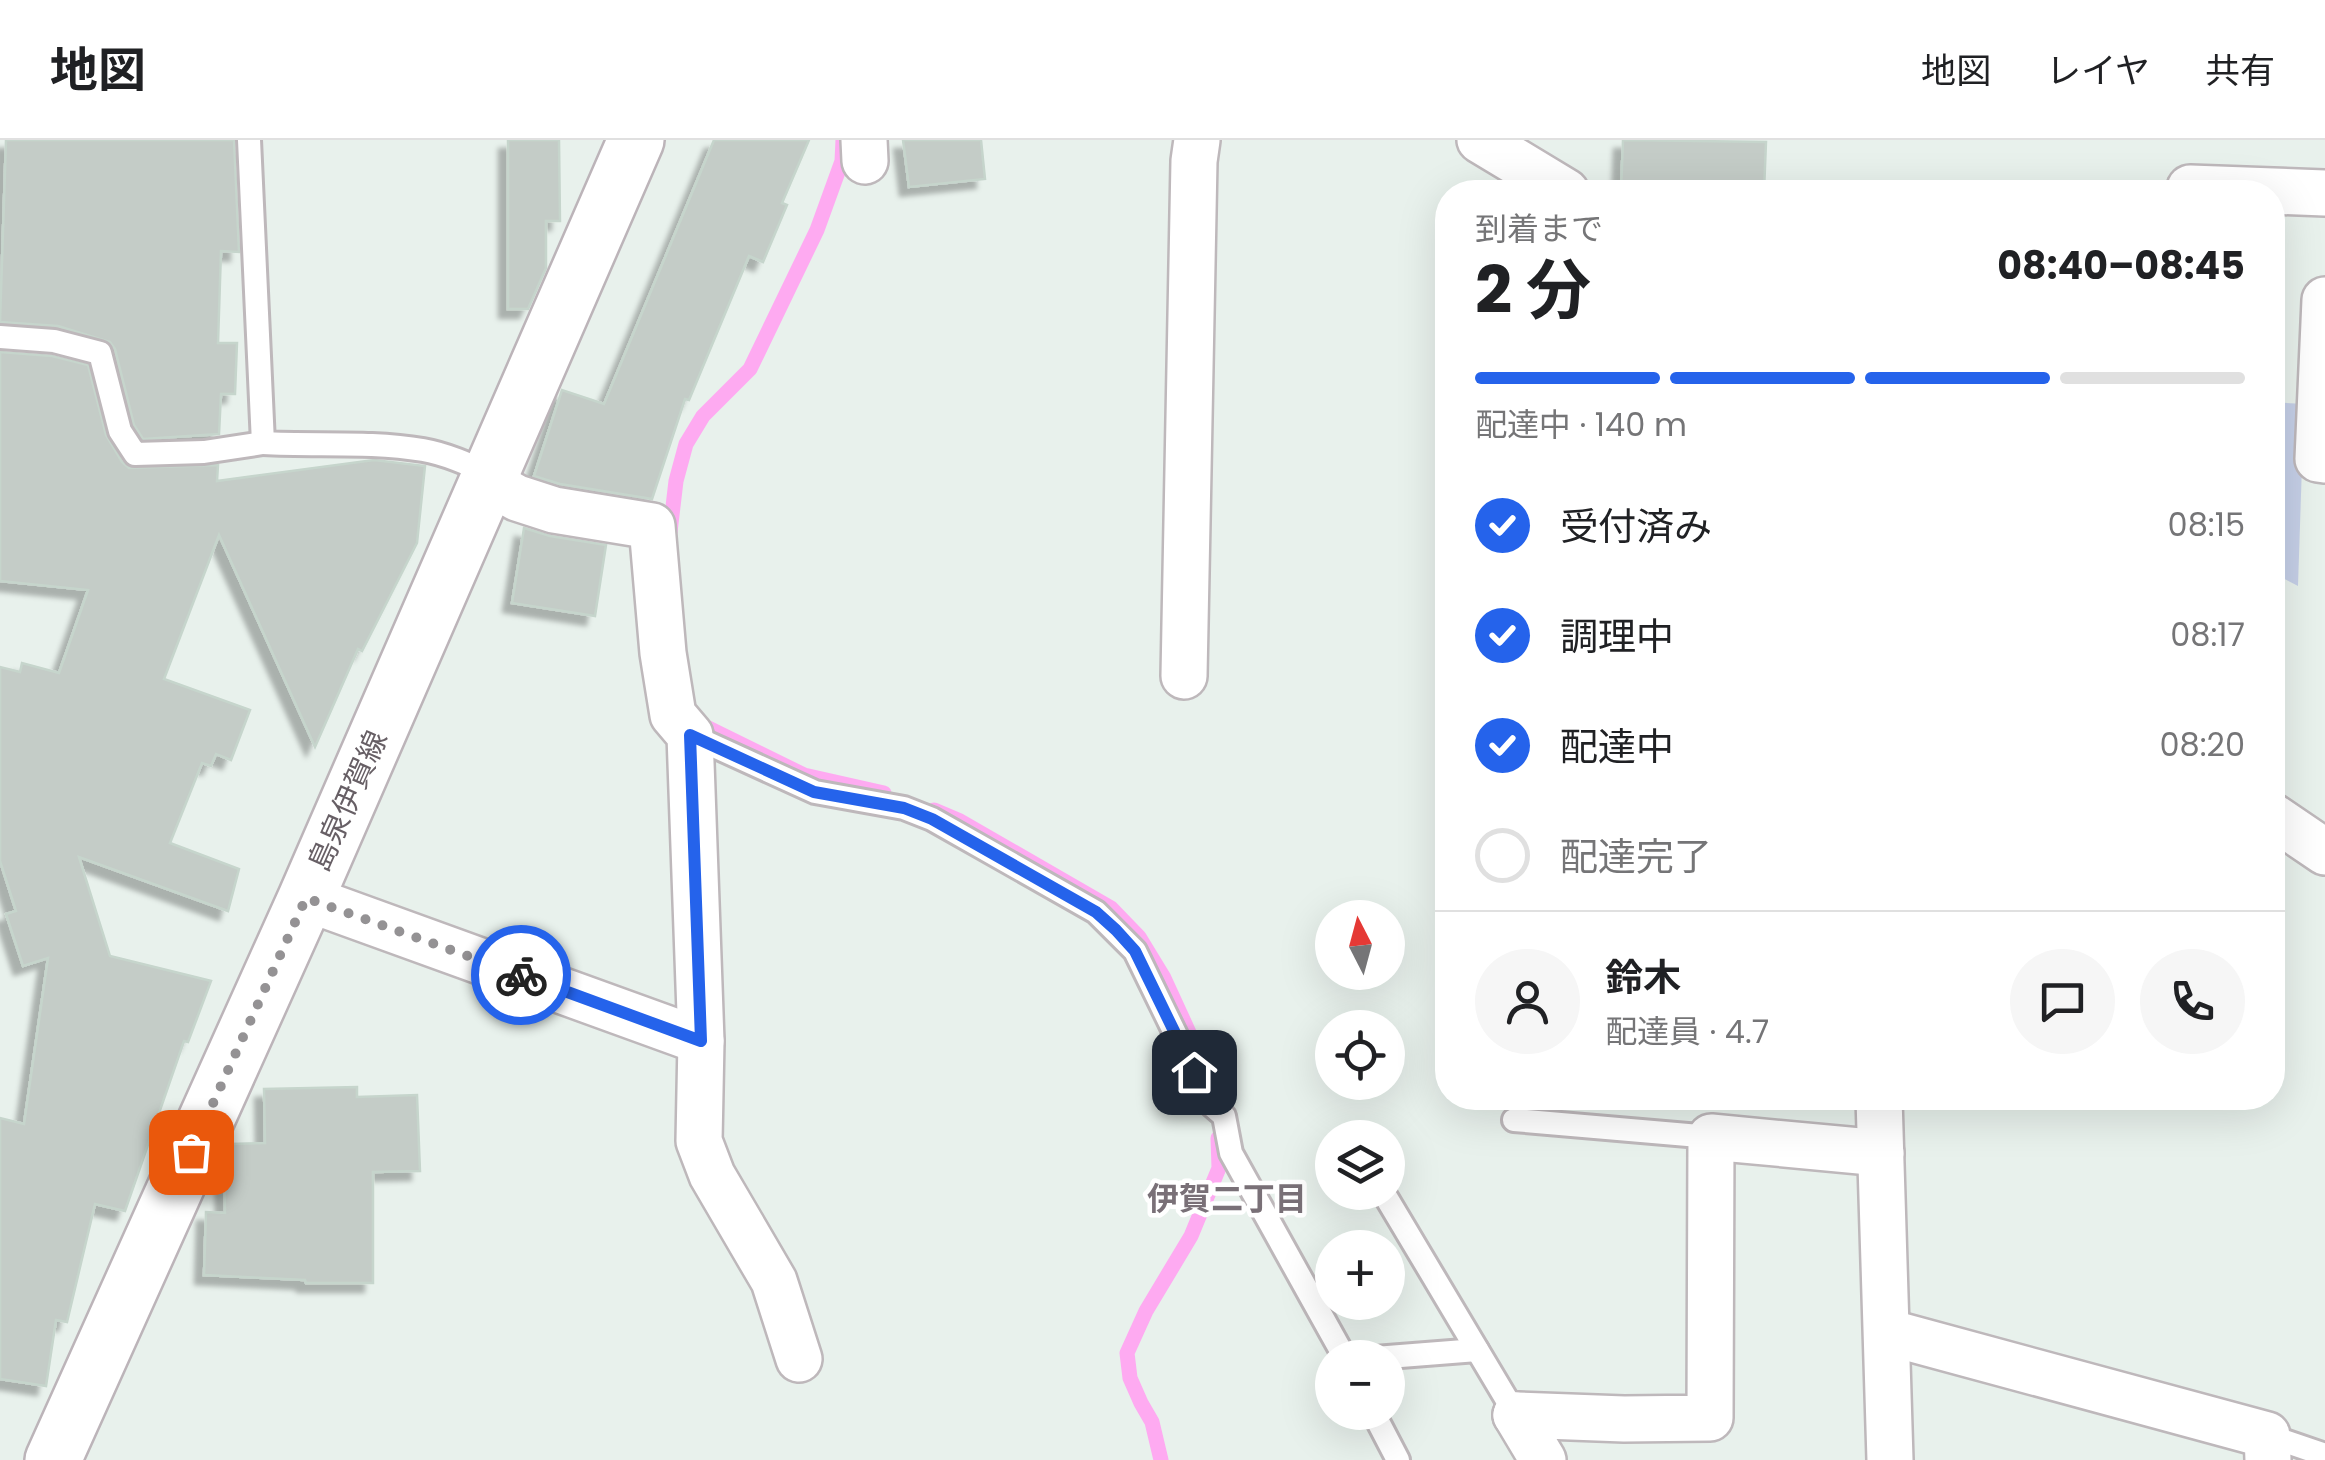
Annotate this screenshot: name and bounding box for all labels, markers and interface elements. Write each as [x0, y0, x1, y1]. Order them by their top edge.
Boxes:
text: 地図 [50, 37, 146, 104]
text: 地図 [1921, 46, 1991, 95]
text: レイヤ [2046, 46, 2150, 95]
text: 共有 [2205, 46, 2275, 95]
text: 到着まで [1475, 206, 1603, 251]
text: 08:40–08:45 [1997, 239, 2245, 292]
text: 2 分 [1475, 245, 1591, 336]
text: 配達中 · 140 m [1475, 402, 1687, 447]
icon: check [1475, 498, 1530, 553]
text: 受付済み [1560, 500, 1712, 553]
text: 08:15 [2168, 502, 2245, 547]
icon: check [1475, 608, 1530, 663]
text: 調理中 [1560, 610, 1674, 663]
text: 08:17 [2170, 612, 2245, 657]
icon: check [1475, 718, 1530, 773]
text: 配達中 [1560, 720, 1674, 773]
text: 08:20 [2159, 722, 2245, 767]
street label: 島泉伊賀線 [297, 724, 398, 878]
text: 配達完了 [1560, 830, 1712, 883]
north arrow [1315, 900, 1405, 990]
map controls [1315, 900, 1405, 1430]
courier [471, 925, 571, 1025]
icon: bike [494, 948, 549, 1003]
button: person [1475, 949, 1580, 1054]
button: chat [2010, 949, 2115, 1054]
button: phone [2140, 949, 2245, 1054]
text: 鈴木 [1605, 951, 1681, 1004]
text: 配達員 · 4.7 [1605, 1009, 1769, 1054]
button: locate [1315, 1010, 1405, 1100]
pin [1152, 1030, 1237, 1115]
icon: home [1167, 1045, 1222, 1100]
pin [149, 1110, 234, 1195]
button: layers [1315, 1120, 1405, 1210]
icon: bag [164, 1125, 219, 1180]
district label: 伊賀二丁目 [1147, 1176, 1307, 1221]
button: + [1315, 1230, 1405, 1320]
button: − [1315, 1340, 1405, 1430]

